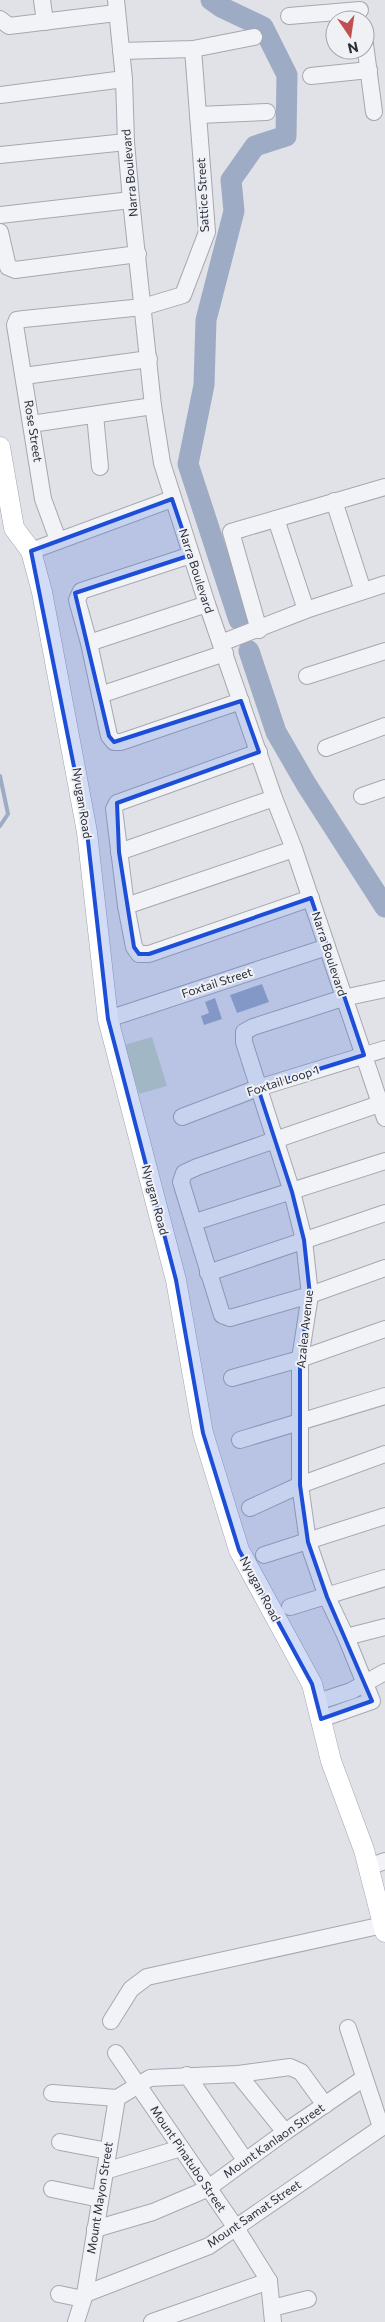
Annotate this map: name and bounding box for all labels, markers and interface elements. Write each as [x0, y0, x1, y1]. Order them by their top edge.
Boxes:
north arrow [325, 10, 375, 60]
text: N [346, 39, 360, 58]
street label: Narra Boulevard [118, 129, 140, 218]
street label: Sattice Street [193, 157, 211, 233]
street label: Rose Street [22, 399, 46, 463]
street label: Narra Boulevard [177, 527, 217, 615]
street label: Nyugan Road [70, 766, 96, 839]
street label: Narra Boulevard [310, 910, 350, 998]
street label: Foxtail Street [180, 964, 254, 1000]
street label: Foxtail Loop 1 [245, 1062, 321, 1098]
street label: Nyugan Road [140, 1163, 172, 1236]
street label: Azalea Avenue [293, 1289, 315, 1369]
street label: Nyugan Road [238, 1554, 284, 1624]
street label: Mount Kanlaon Street [220, 2100, 327, 2180]
street label: Mount Pinatubo Street [148, 2103, 230, 2214]
street label: Mount Mayon Street [83, 2141, 115, 2255]
street label: Mount Samat Street [204, 2176, 303, 2250]

